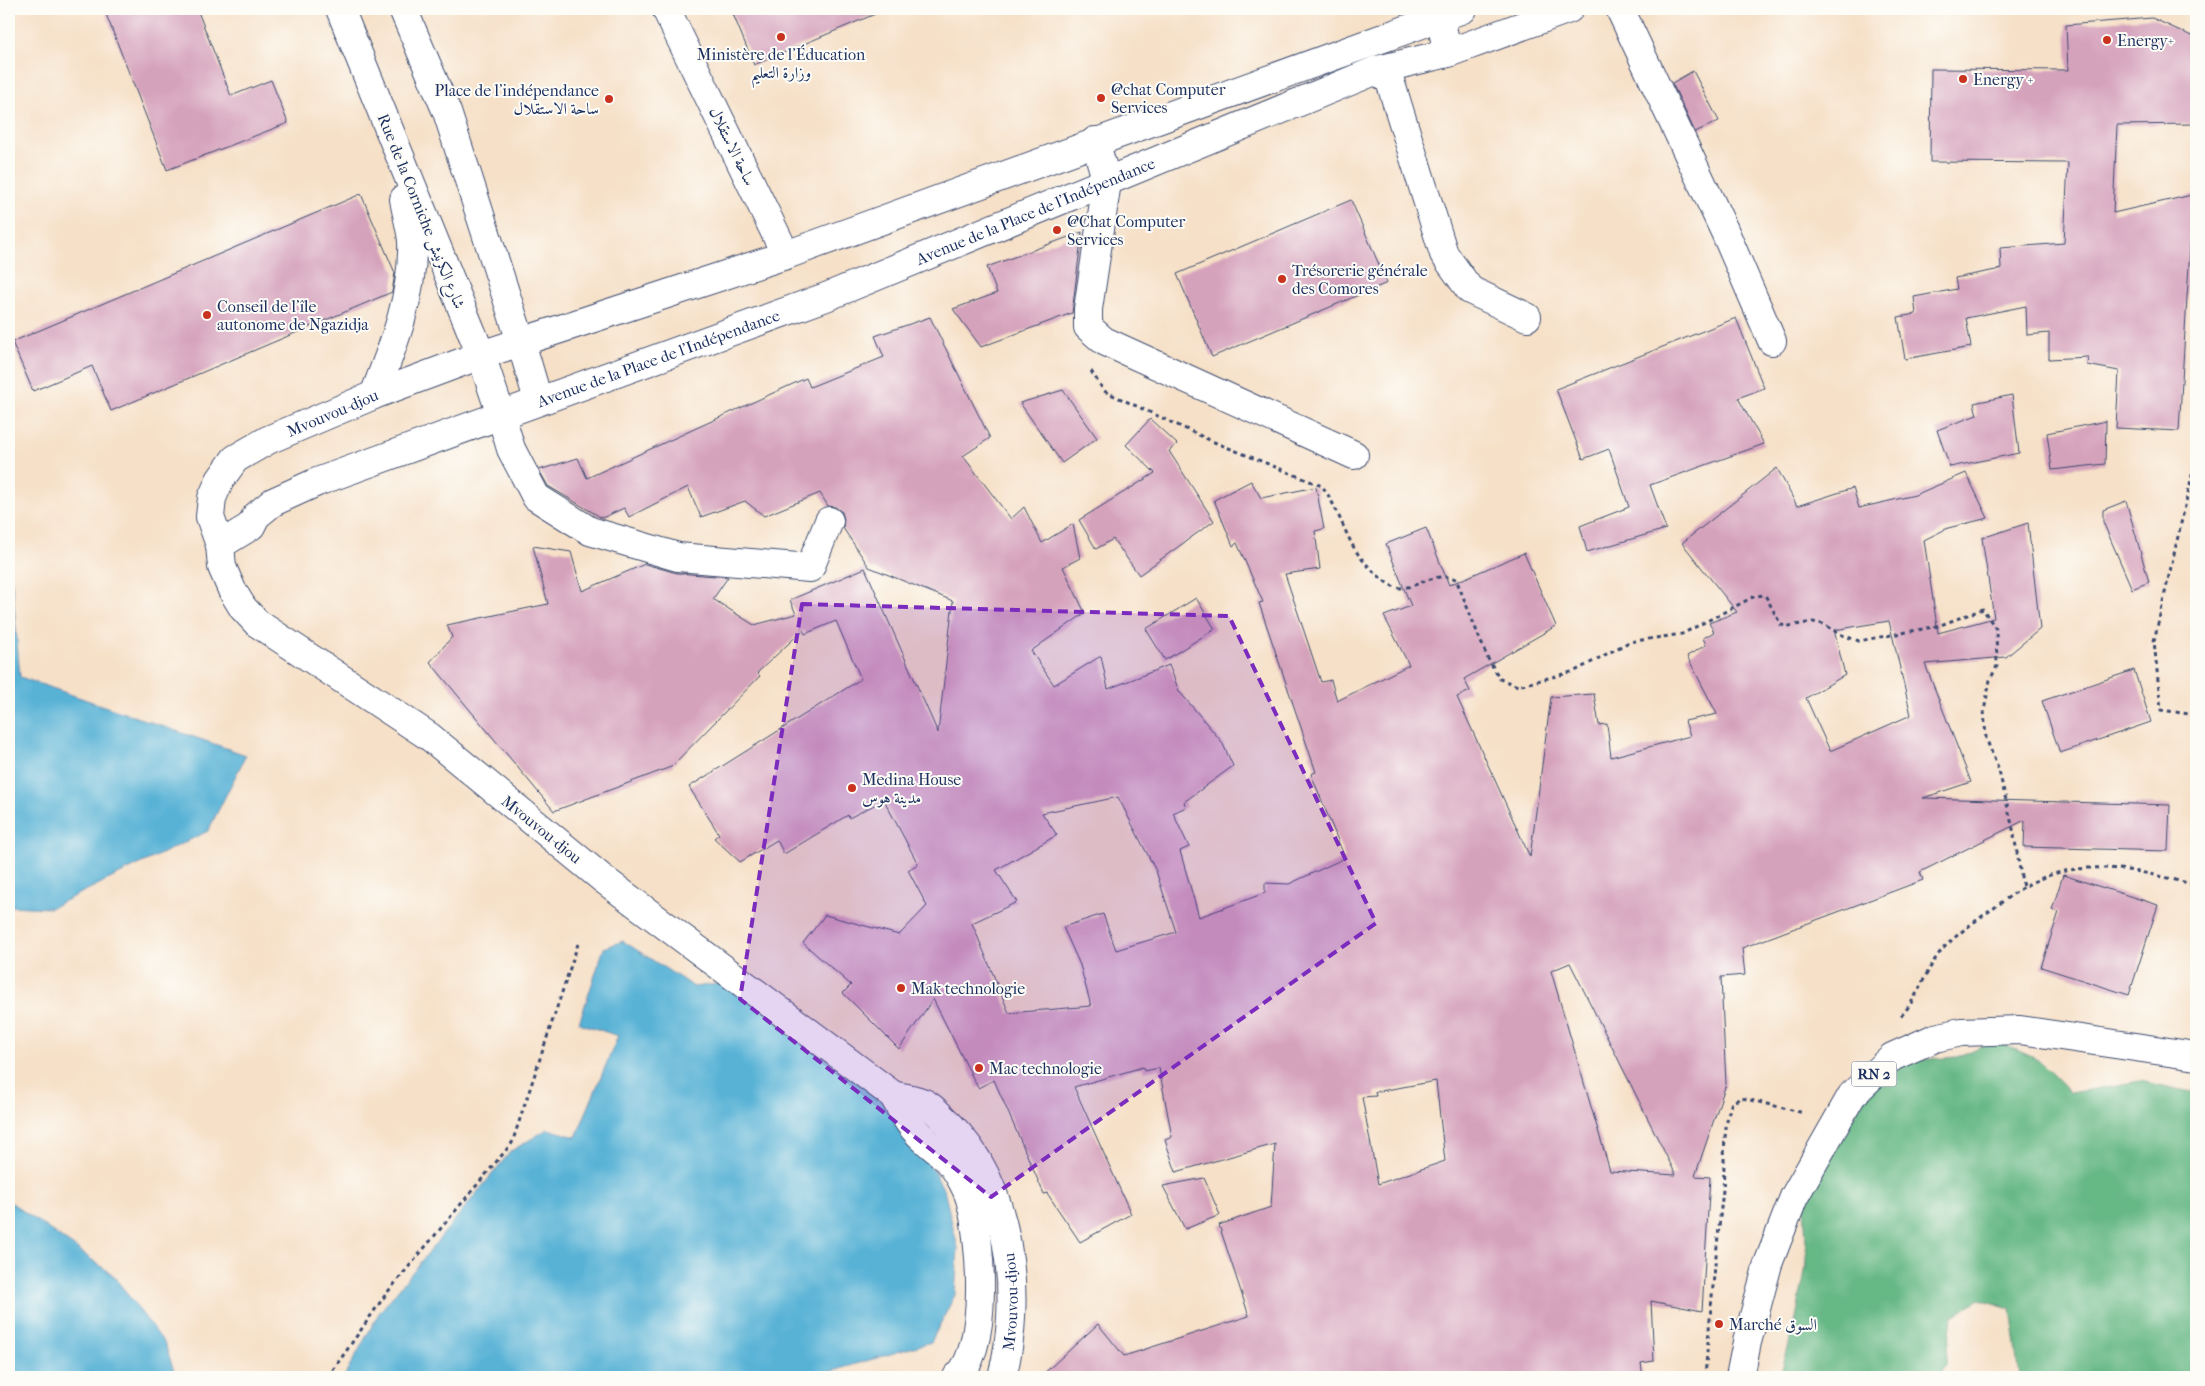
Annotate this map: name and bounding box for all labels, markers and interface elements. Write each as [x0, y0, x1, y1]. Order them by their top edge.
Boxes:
marker: Ministère de l'Éducation وزارة التعليم [775, 31, 787, 43]
place label: Energy+ [2117, 31, 2174, 50]
marker: Energy+ [2101, 34, 2113, 46]
place label: Ministère de l'Éducation وزارة التعليم [697, 44, 866, 89]
place label: Energy + [1973, 70, 2034, 89]
marker: Energy + [1957, 73, 1969, 85]
place label: @chat Computer Services [1111, 80, 1226, 117]
place label: Place de l'indépendance ساحة الاستقلال [435, 81, 599, 118]
marker: @chat Computer Services [1095, 92, 1107, 104]
marker: Place de l'indépendance ساحة الاستقلال [603, 93, 615, 105]
street label: ساحة الاستقلال [705, 104, 760, 189]
street label: Rue de la Corniche شارع الكرنيش [370, 111, 469, 313]
street label: Avenue de la Place de l'Indépendance [912, 153, 1158, 269]
place label: @Chat Computer Services [1067, 212, 1186, 249]
marker: @Chat Computer Services [1051, 224, 1063, 236]
place label: Trésorerie générale des Comores [1292, 261, 1428, 298]
marker: Trésorerie générale des Comores [1276, 273, 1288, 285]
place label: Conseil de l'île autonome de Ngazidja [217, 297, 369, 334]
street label: Avenue de la Place de l'Indépendance [534, 306, 782, 412]
marker: Conseil de l'île autonome de Ngazidja [201, 309, 213, 321]
street label: Mvouvou-djou [284, 385, 381, 441]
place label: Medina House مدينة هوس [862, 770, 961, 808]
marker: Medina House مدينة هوس [846, 782, 858, 794]
street label: Mvouvou-djou [498, 791, 586, 867]
place label: Mak technologie [911, 979, 1025, 998]
marker: Mak technologie [895, 982, 907, 994]
place label: Mac technologie [989, 1059, 1102, 1078]
marker: Mac technologie [973, 1062, 985, 1074]
road number: RN 2 [1852, 1062, 1896, 1086]
street label: Mvouvou-djou [999, 1252, 1022, 1352]
place label: Marché السوق [1729, 1315, 1817, 1335]
marker: Marché السوق [1713, 1318, 1725, 1330]

